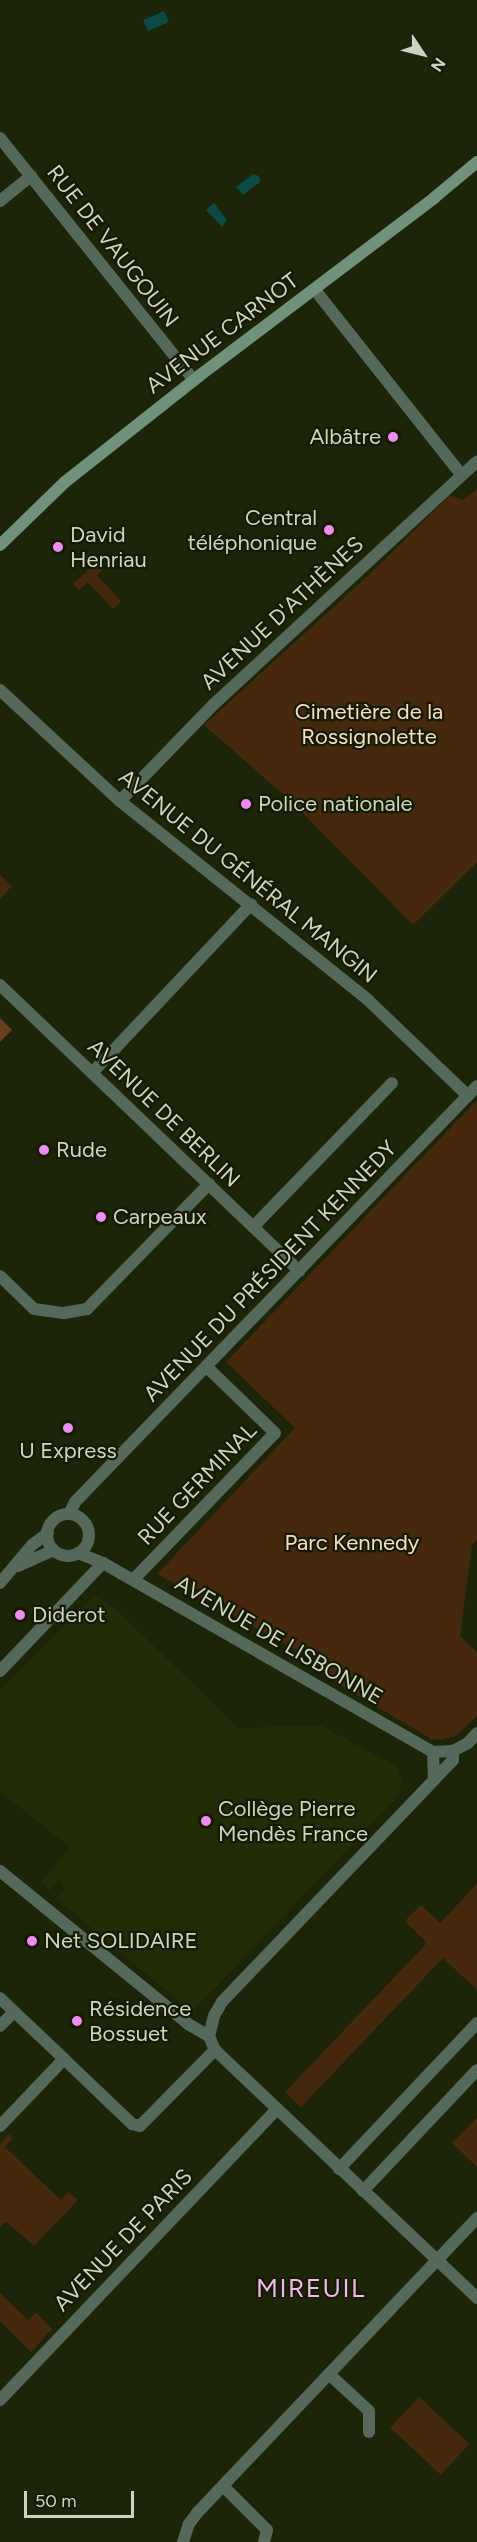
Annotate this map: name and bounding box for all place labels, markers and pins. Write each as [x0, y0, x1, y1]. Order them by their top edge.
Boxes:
place label: Albâtre [309, 424, 381, 450]
marker: Albâtre [386, 430, 400, 444]
place label: Central téléphonique [187, 504, 317, 556]
place label: David Henriau [70, 521, 147, 572]
marker: Central téléphonique [322, 523, 336, 537]
marker: David Henriau [51, 540, 65, 554]
place label: Police nationale [258, 791, 413, 817]
marker: Police nationale [239, 797, 253, 811]
place label: Rude [56, 1137, 107, 1163]
marker: Rude [37, 1143, 51, 1157]
place label: Carpeaux [113, 1204, 206, 1230]
marker: Carpeaux [94, 1210, 108, 1224]
marker: U Express [61, 1421, 75, 1435]
place label: U Express [19, 1438, 117, 1464]
place label: Diderot [32, 1602, 106, 1628]
marker: Diderot [13, 1608, 27, 1622]
place label: Collège Pierre Mendès France [218, 1795, 368, 1846]
marker: Collège Pierre Mendès France [199, 1814, 213, 1828]
place label: Net SOLIDAIRE [44, 1928, 198, 1954]
marker: Net SOLIDAIRE [25, 1934, 39, 1948]
place label: Résidence Bossuet [89, 1995, 191, 2047]
marker: Résidence Bossuet [70, 2014, 84, 2028]

